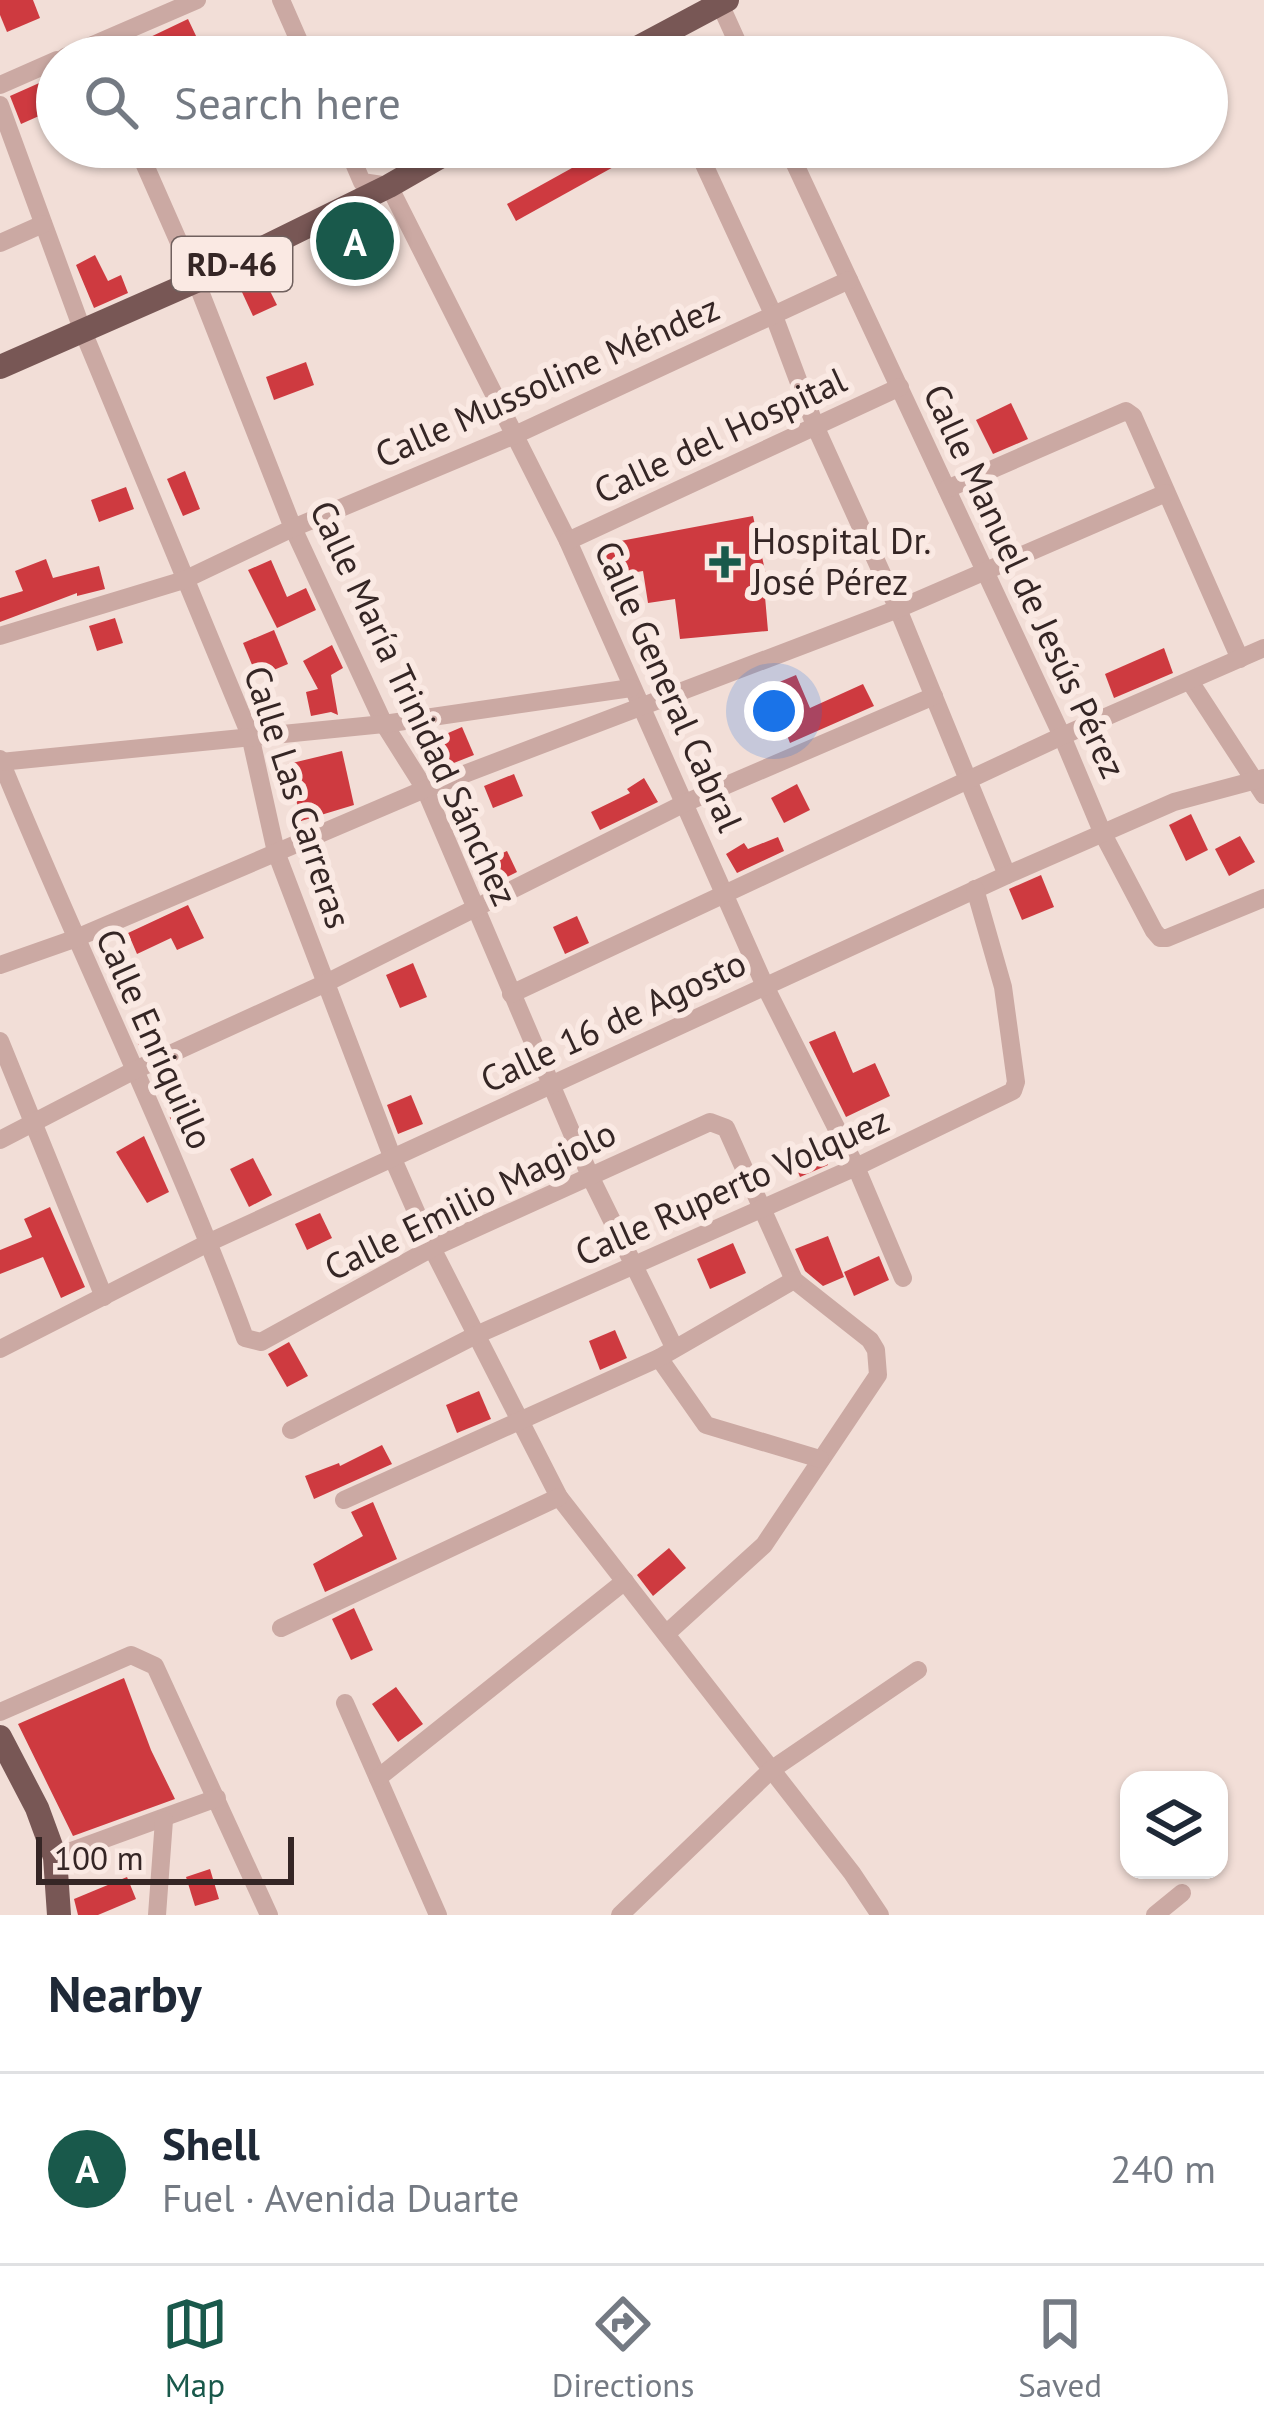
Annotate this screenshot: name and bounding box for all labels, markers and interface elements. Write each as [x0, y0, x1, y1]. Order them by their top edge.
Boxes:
search box [36, 36, 1228, 168]
icon: search [78, 69, 144, 135]
text: Search here [174, 73, 401, 131]
pin: A [316, 196, 394, 286]
road number: RD-46 [172, 237, 292, 291]
street label: Calle Mussoline Méndez [367, 283, 726, 478]
street label: Calle del Hospital [586, 355, 854, 514]
street label: Calle Manuel de Jesús Pérez [913, 376, 1137, 785]
street label: Calle María Trinidad Sánchez [300, 493, 529, 913]
place label: Hospital Dr. José Pérez [750, 517, 931, 605]
street label: Calle General Cabral [584, 533, 755, 839]
marker: Hospital Dr. José Pérez [709, 546, 741, 578]
street label: Calle Las Carreras [234, 660, 363, 934]
your location [744, 681, 804, 741]
street label: Calle Enriquillo [86, 921, 225, 1156]
street label: Calle 16 de Agosto [473, 939, 753, 1103]
street label: Calle Ruperto Volquez [567, 1095, 896, 1276]
street label: Calle Emilio Magiolo [316, 1109, 623, 1290]
map controls [1120, 1771, 1228, 1879]
button: layers [1120, 1771, 1228, 1879]
scale bar [36, 1831, 294, 1884]
text: 100 m [54, 1836, 144, 1879]
text: Nearby [48, 1960, 202, 2026]
text: Shell [162, 2114, 260, 2172]
text: A [75, 2143, 99, 2194]
text: 240 m [1110, 2143, 1216, 2194]
text: Fuel · Avenida Duarte [162, 2172, 519, 2223]
tab: Map [162, 2291, 228, 2406]
tab: Directions [552, 2291, 694, 2406]
tab: Saved [1018, 2291, 1102, 2406]

